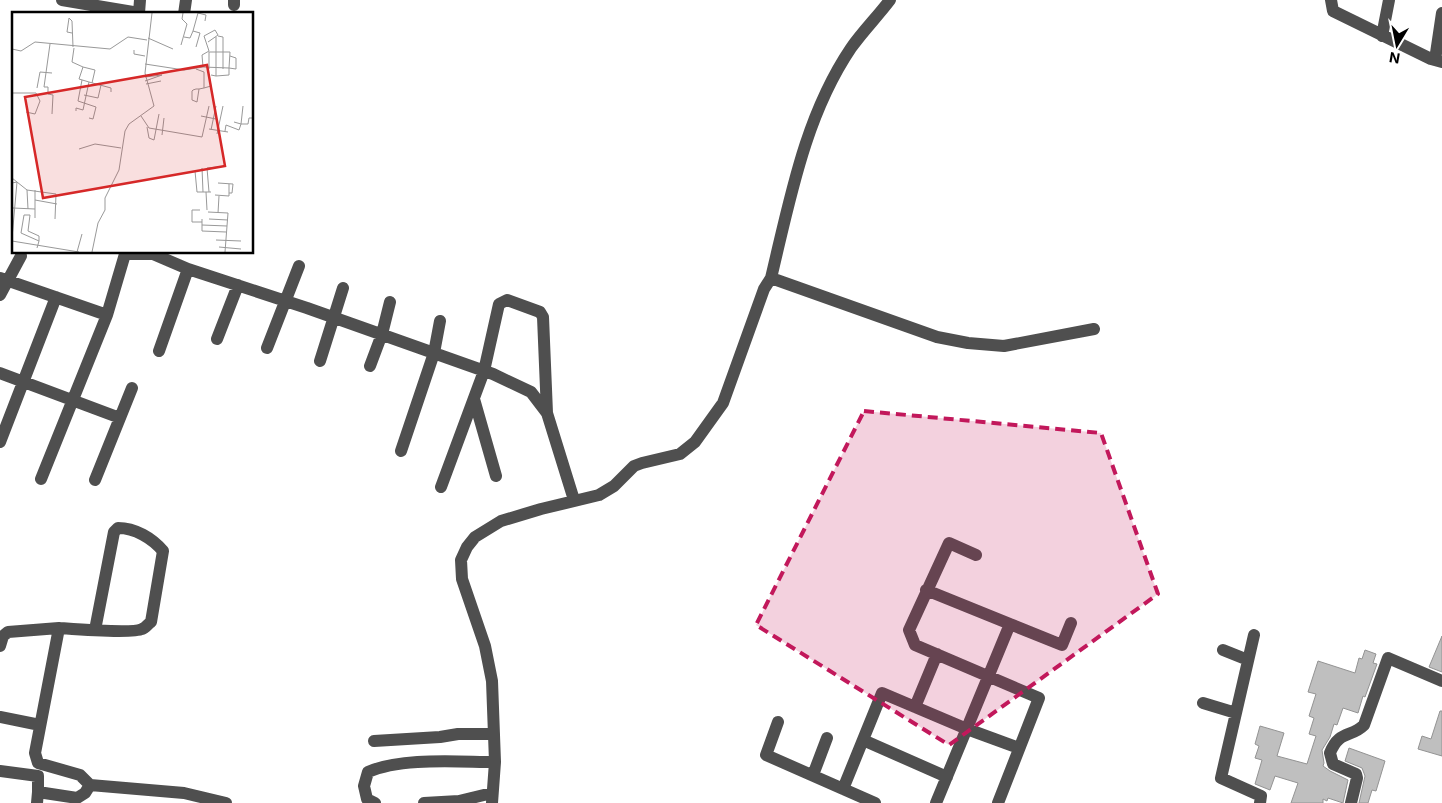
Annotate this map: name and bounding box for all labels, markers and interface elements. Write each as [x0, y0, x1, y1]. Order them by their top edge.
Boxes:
inset map [12, 12, 254, 254]
north arrow [1372, 20, 1422, 70]
text: N [1388, 49, 1401, 68]

